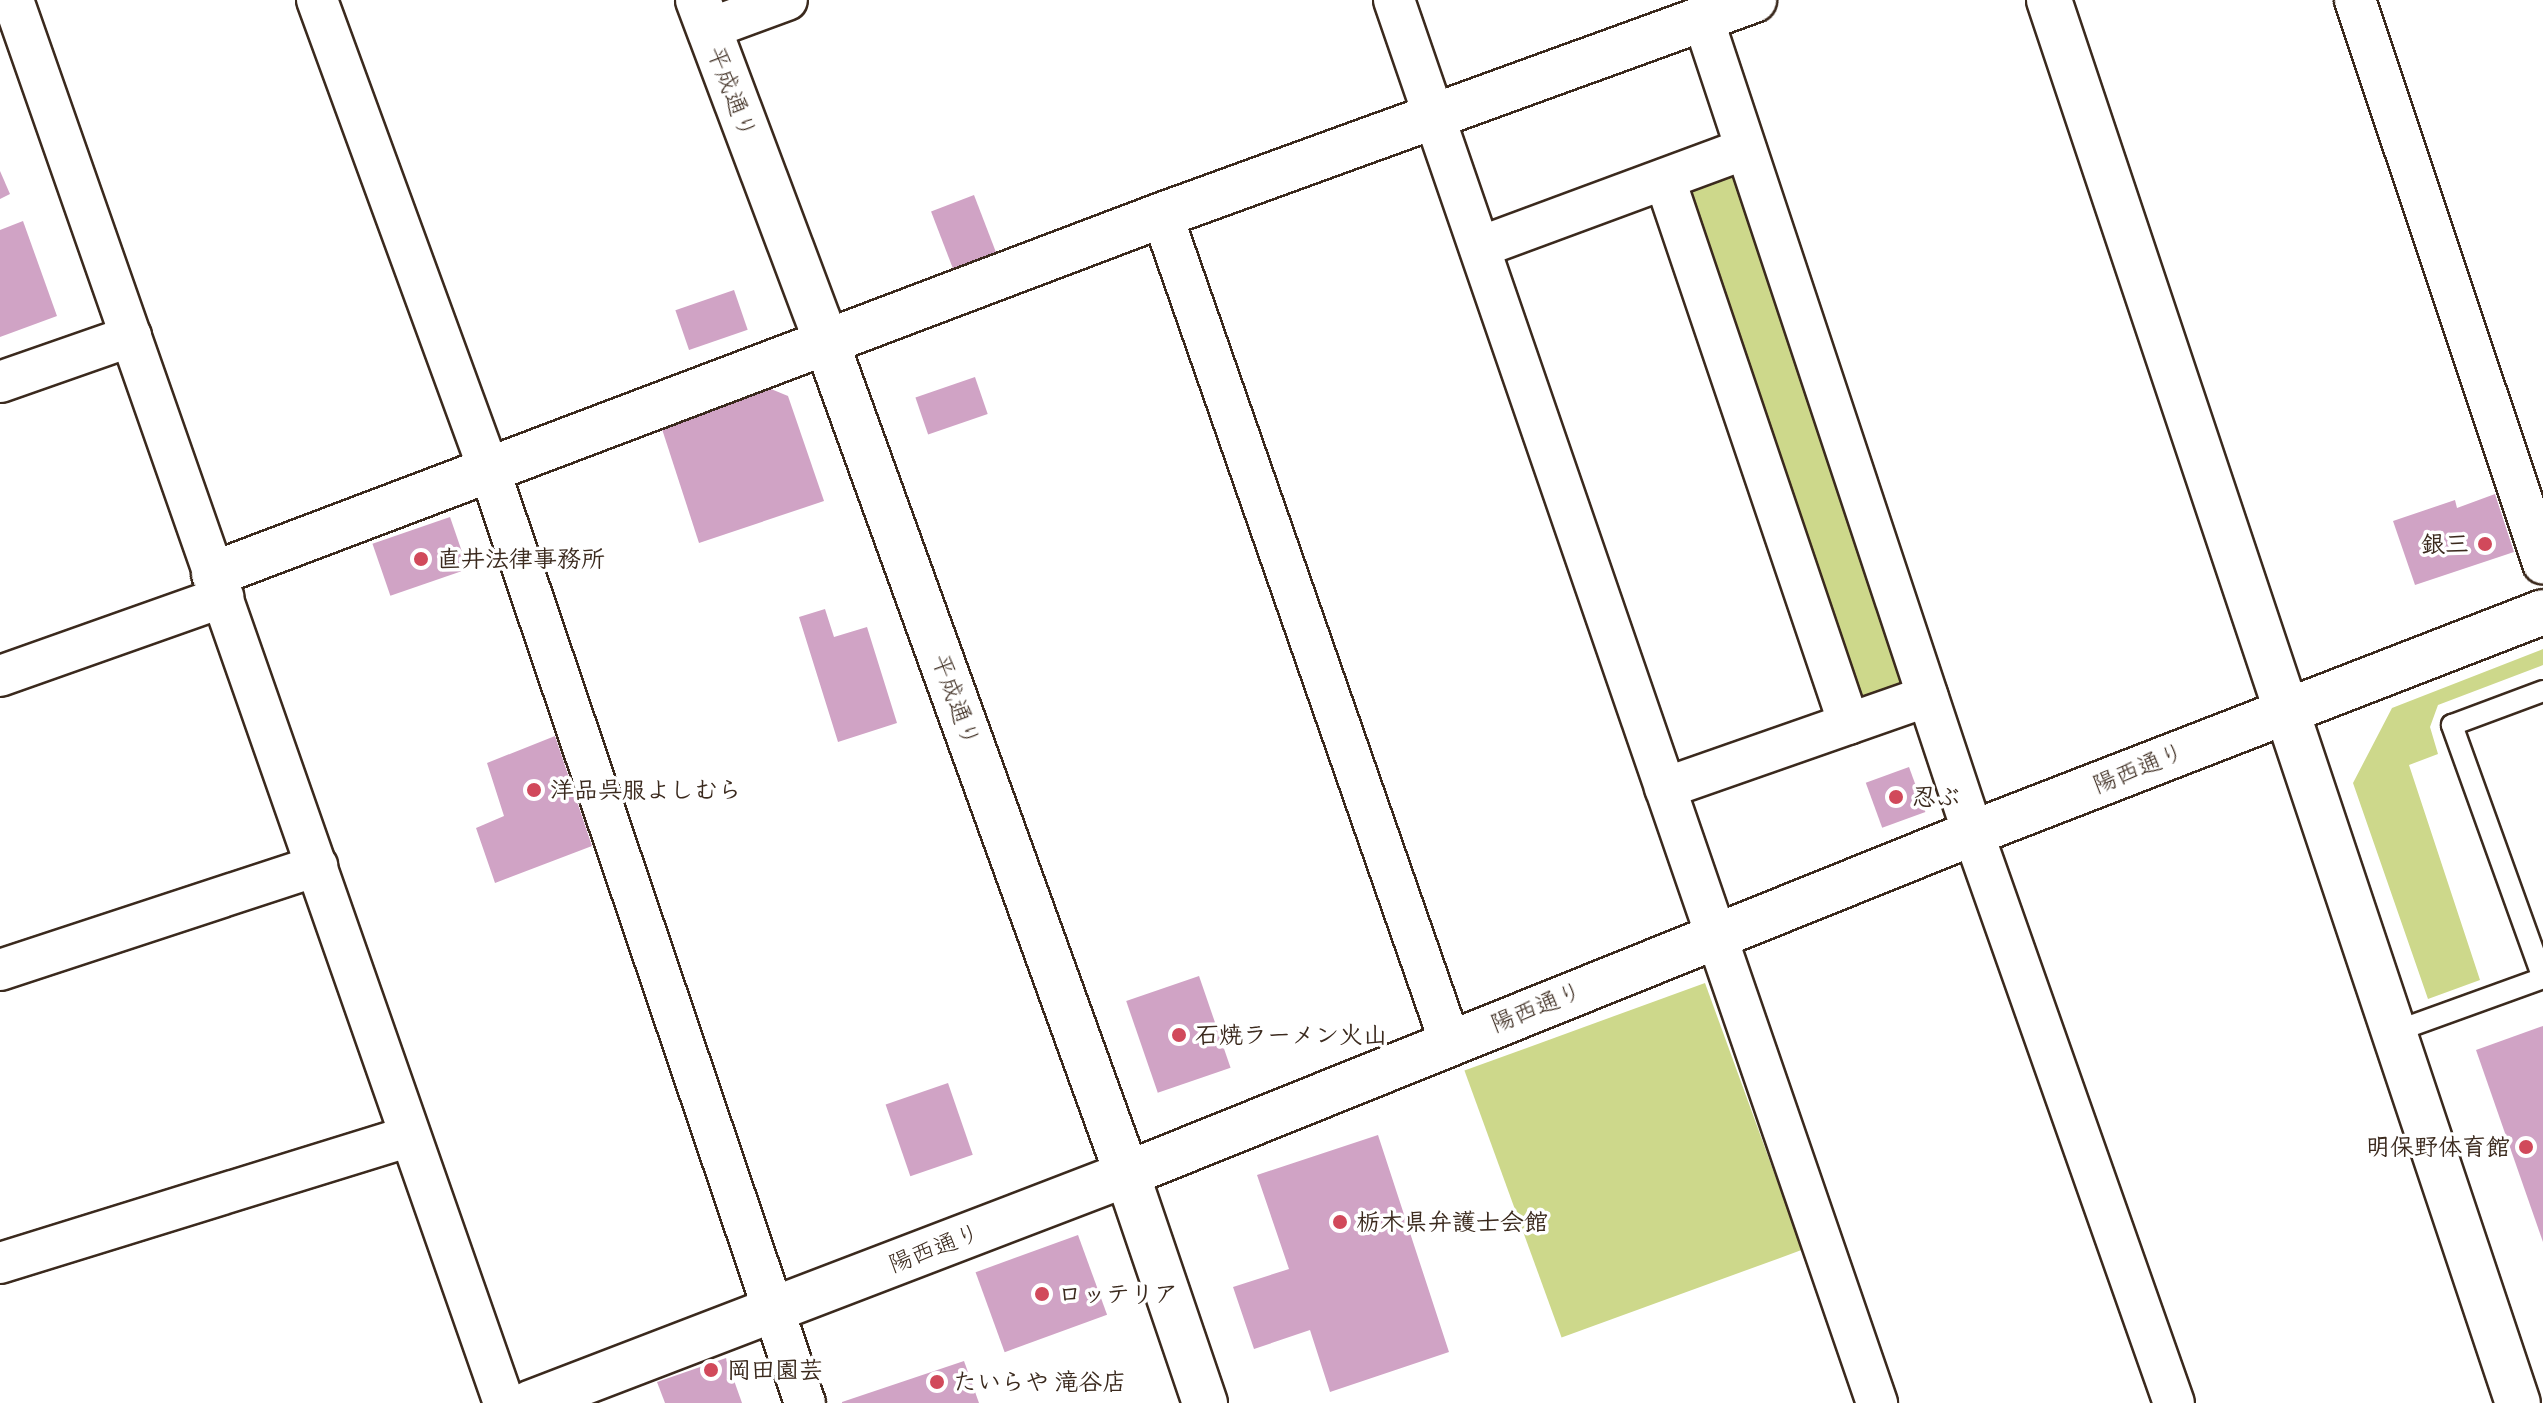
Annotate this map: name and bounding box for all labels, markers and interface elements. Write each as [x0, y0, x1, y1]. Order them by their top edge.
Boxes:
street label: 平成通り [701, 42, 763, 142]
place label: 銀三 [2421, 530, 2469, 558]
marker: 銀三 [2476, 535, 2494, 553]
place label: 直井法律事務所 [437, 545, 605, 573]
marker: 直井法律事務所 [412, 550, 430, 568]
street label: 平成通り [926, 650, 986, 750]
street label: 陽西通り [2088, 737, 2188, 799]
place label: 洋品呉服よしむら [550, 776, 742, 804]
marker: 洋品呉服よしむら [525, 781, 543, 799]
place label: 忍ぶ [1912, 783, 1960, 811]
marker: 忍ぶ [1887, 788, 1905, 806]
street label: 陽西通り [1486, 976, 1586, 1038]
place label: 石焼ラーメン火山 [1195, 1021, 1387, 1049]
marker: 石焼ラーメン火山 [1170, 1026, 1188, 1044]
place label: 明保野体育館 [2366, 1133, 2510, 1161]
marker: 明保野体育館 [2517, 1138, 2535, 1156]
place label: 栃木県弁護士会館 [1356, 1208, 1548, 1236]
marker: 栃木県弁護士会館 [1331, 1213, 1349, 1231]
street label: 陽西通り [884, 1217, 984, 1279]
place label: ロッテリア [1058, 1280, 1178, 1308]
marker: ロッテリア [1033, 1285, 1051, 1303]
place label: 岡田園芸 [727, 1356, 823, 1384]
marker: 岡田園芸 [702, 1361, 720, 1379]
place label: たいらや 滝谷店 [953, 1368, 1126, 1396]
marker: たいらや 滝谷店 [928, 1373, 946, 1391]

